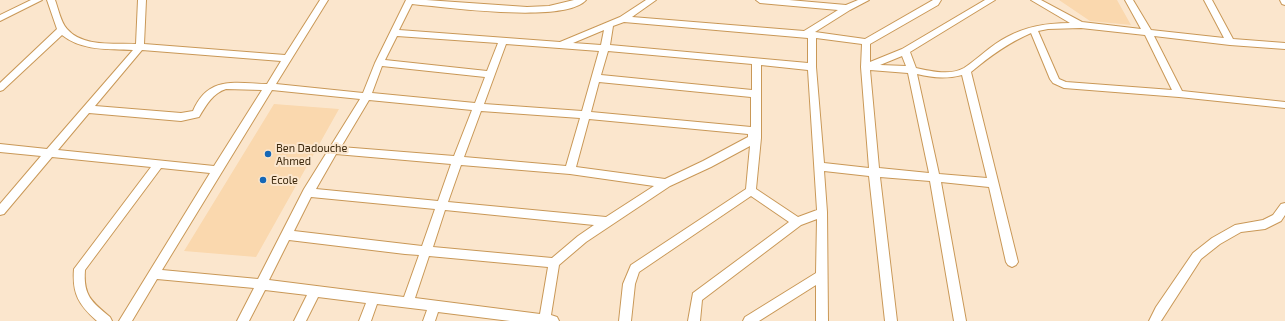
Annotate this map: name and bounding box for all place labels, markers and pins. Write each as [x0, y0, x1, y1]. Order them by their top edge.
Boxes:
place label: Ben Dadouche Ahmed [276, 141, 347, 167]
marker: Ben Dadouche Ahmed [263, 149, 273, 159]
place label: Ecole [271, 173, 298, 187]
marker: Ecole [258, 175, 268, 185]

